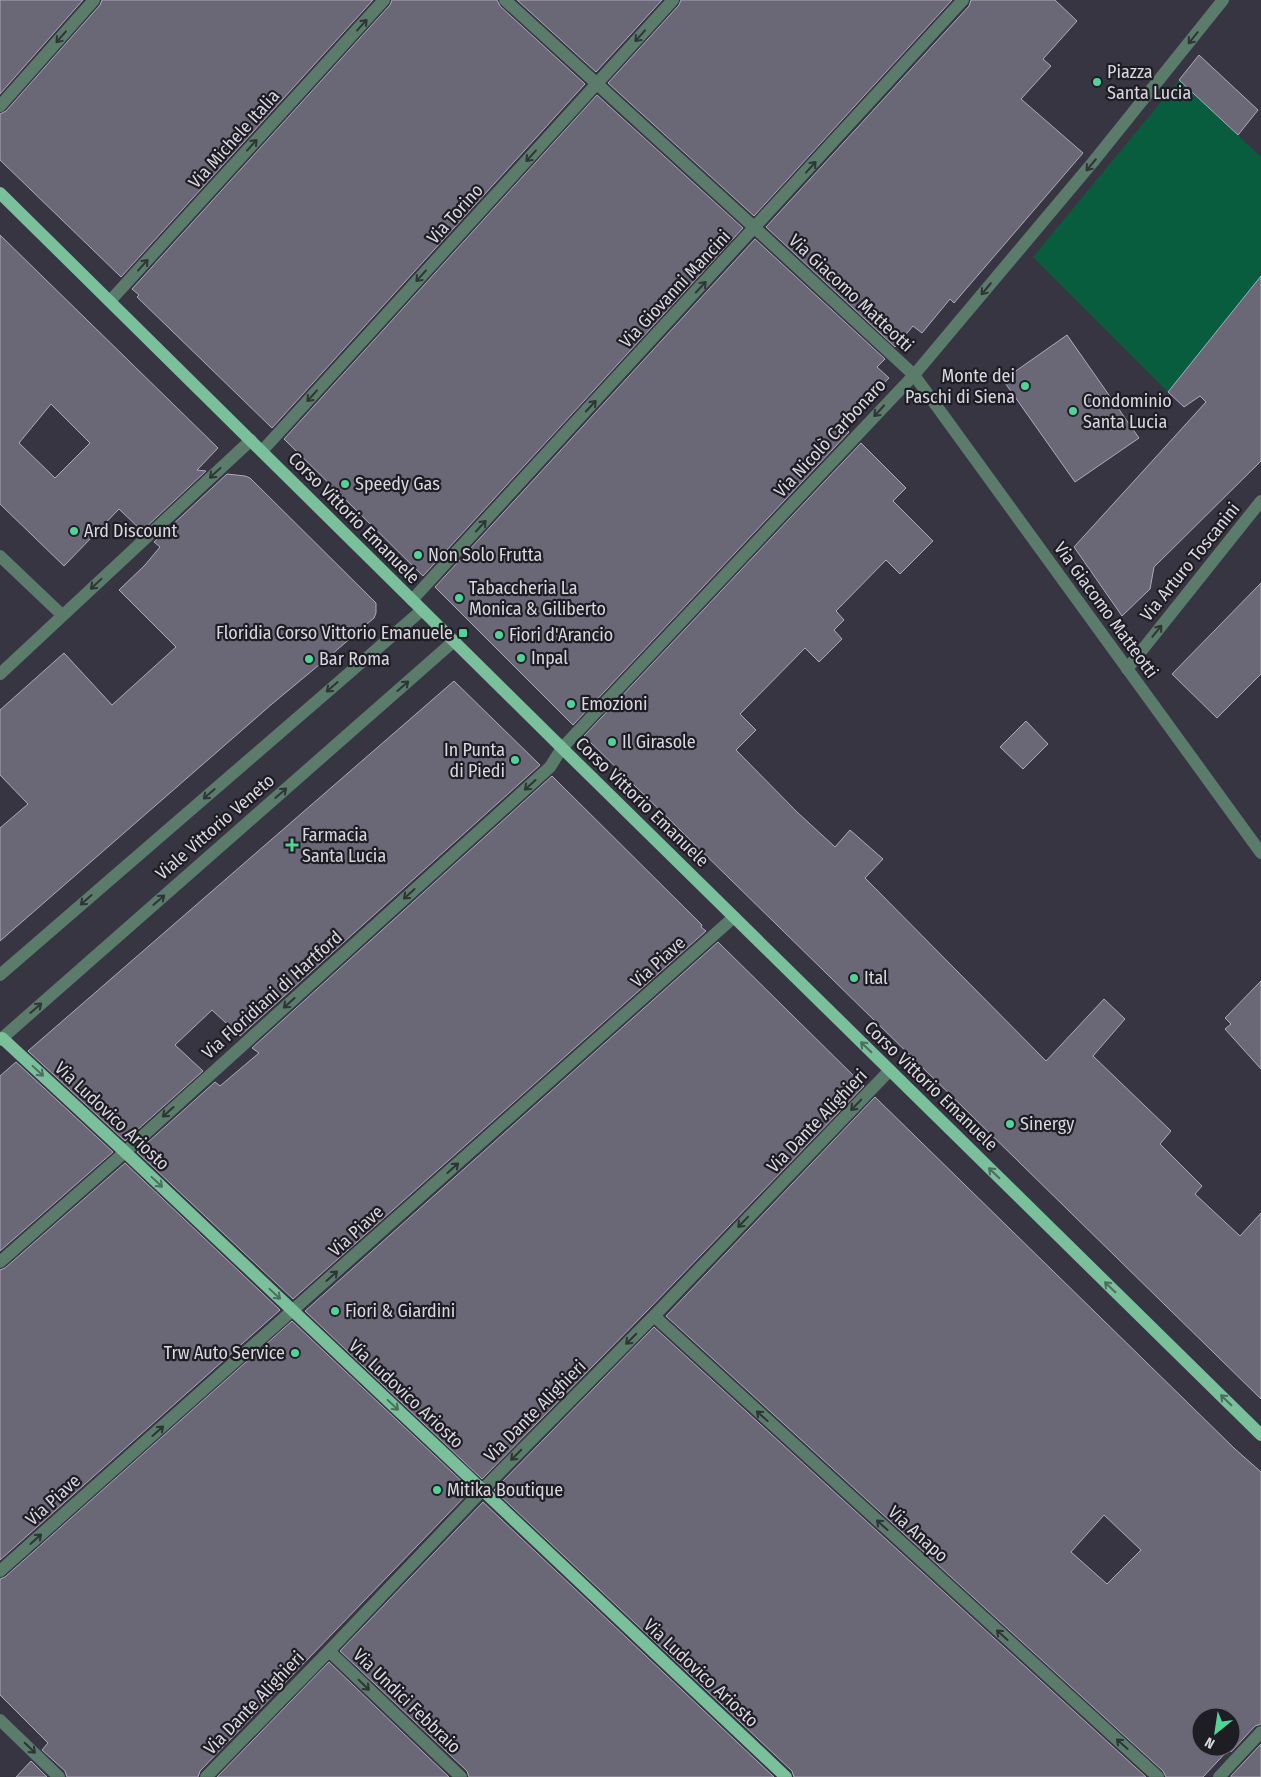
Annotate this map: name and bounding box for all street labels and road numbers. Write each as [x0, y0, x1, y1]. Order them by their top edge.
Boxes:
street label: Via Michele Italia [184, 85, 284, 193]
street label: Via Torino [422, 179, 488, 249]
street label: Via Giovanni Mancini [615, 226, 735, 352]
street label: Via Giacomo Matteotti [784, 230, 918, 356]
street label: Via Nicolò Carbonaro [769, 374, 891, 502]
street label: Corso Vittorio Emanuele [284, 448, 424, 588]
street label: Via Arturo Toscanini [1135, 498, 1245, 626]
street label: Via Giacomo Matteotti [1049, 538, 1163, 682]
street label: Corso Vittorio Emanuele [571, 733, 713, 872]
street label: Viale Vittorio Veneto [151, 769, 279, 885]
street label: Via Floridiani di Hartford [197, 926, 347, 1064]
street label: Via Piave [626, 932, 690, 992]
street label: Corso Vittorio Emanuele [860, 1017, 1002, 1156]
street label: Via Ludovico Ariosto [50, 1057, 174, 1175]
street label: Via Dante Alighieri [762, 1065, 872, 1177]
street label: Via Piave [324, 1201, 388, 1261]
street label: Via Ludovico Ariosto [344, 1335, 468, 1453]
street label: Via Dante Alighieri [479, 1355, 591, 1467]
street label: Via Piave [21, 1470, 85, 1530]
street label: Via Anapo [883, 1501, 953, 1567]
street label: Via Ludovico Ariosto [639, 1614, 763, 1732]
street label: Via Undici Febbraio [349, 1644, 465, 1758]
street label: Via Dante Alighieri [199, 1647, 309, 1759]

